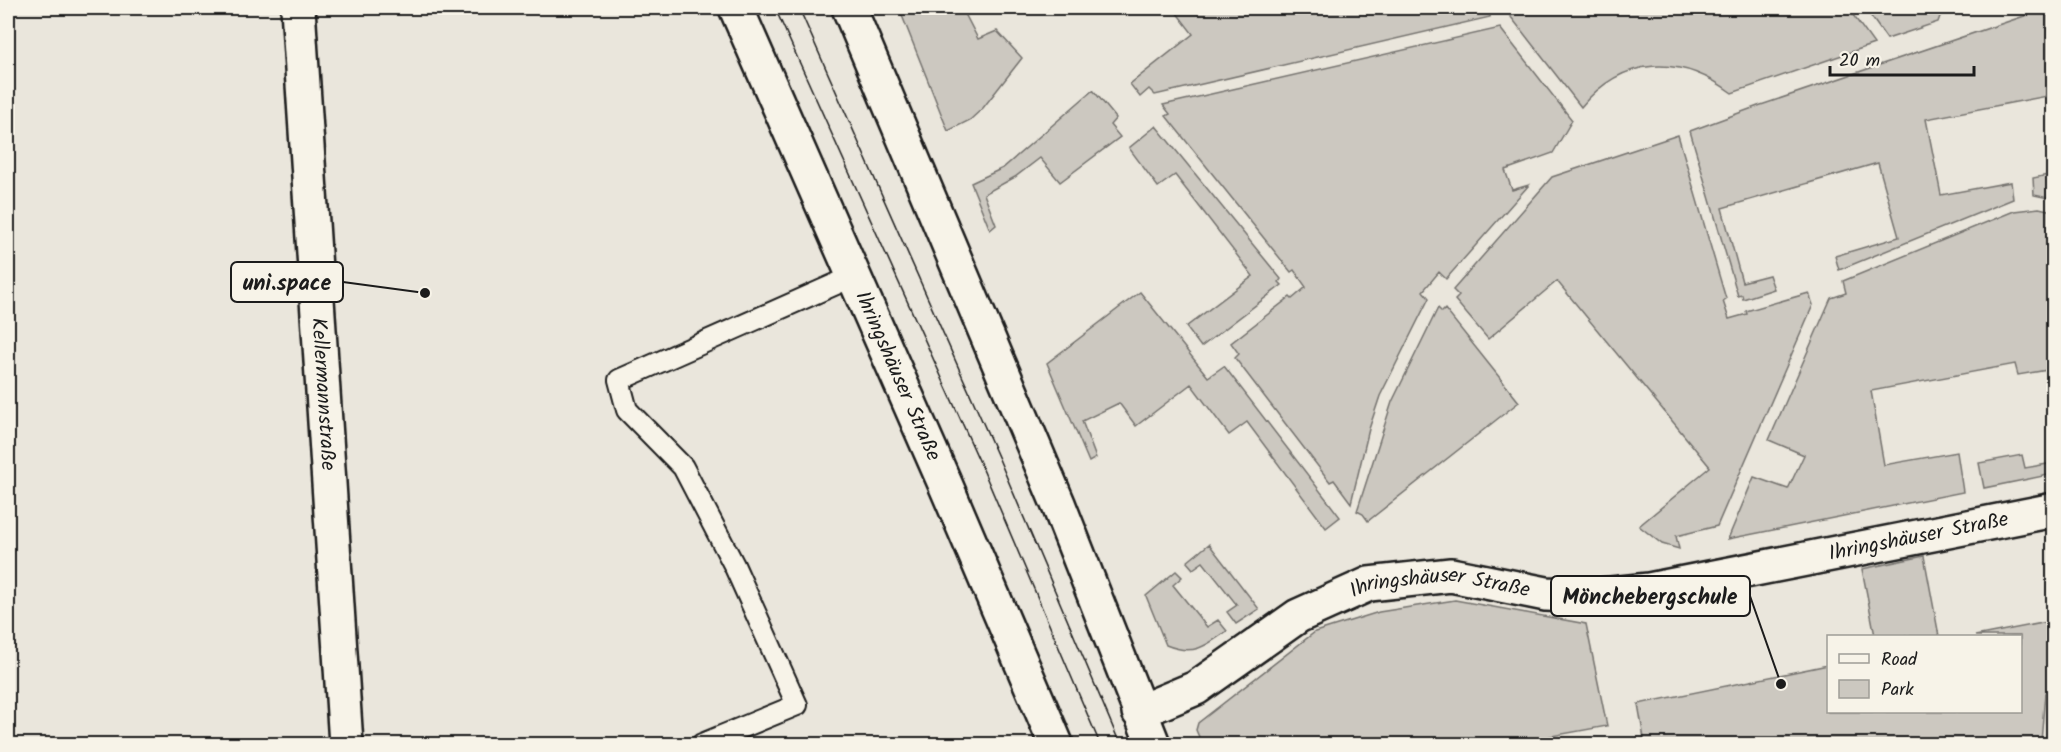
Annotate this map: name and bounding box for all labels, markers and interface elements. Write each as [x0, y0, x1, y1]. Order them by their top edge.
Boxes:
scale bar [1830, 39, 1974, 77]
text: 20 m [1839, 47, 1880, 76]
callout: uni.space [231, 262, 343, 302]
text: uni.space [243, 267, 332, 302]
street label: Ihringshäuser Straße [846, 286, 950, 467]
street label: Kellermannstraße [302, 317, 345, 472]
street label: Ihringshäuser Straße [1826, 503, 2012, 571]
street label: Ihringshäuser Straße [1344, 558, 1534, 607]
callout: Mönchebergschule [1551, 576, 1750, 616]
text: Mönchebergschule [1562, 581, 1738, 616]
legend [1827, 635, 2022, 713]
text: Road [1881, 646, 1918, 675]
text: Park [1881, 676, 1914, 705]

